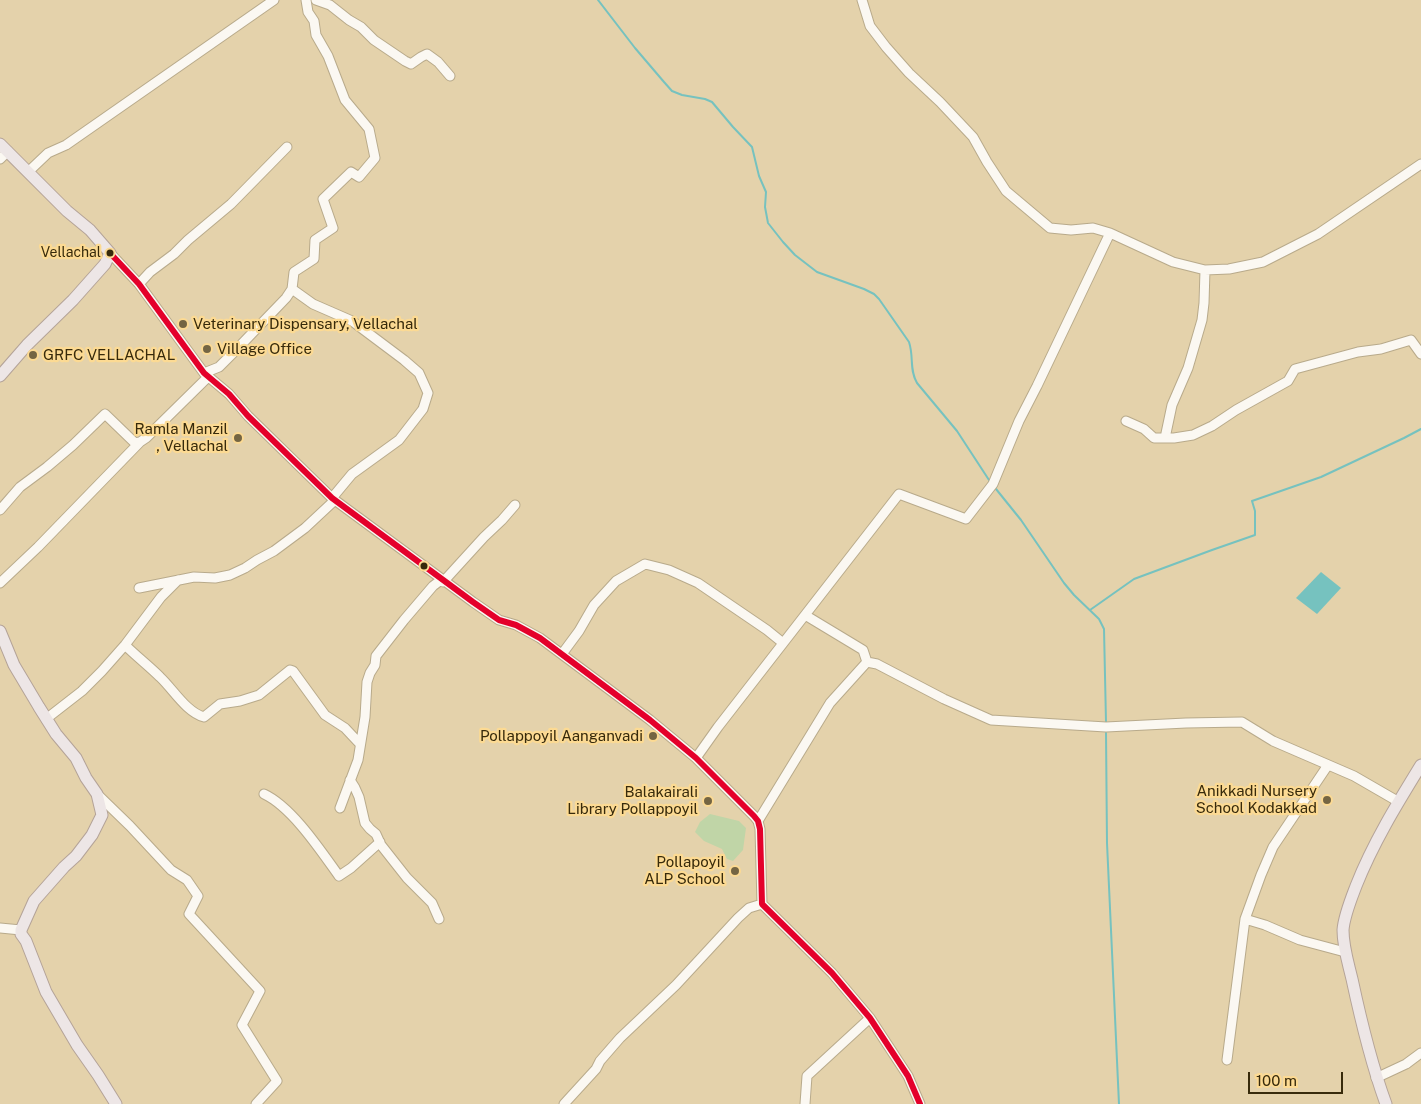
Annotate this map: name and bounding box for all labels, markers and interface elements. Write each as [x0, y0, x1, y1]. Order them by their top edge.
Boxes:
place label: Vellachal [41, 245, 101, 261]
marker: Vellachal [105, 248, 115, 258]
place label: Veterinary Dispensary, Vellachal [193, 315, 418, 333]
marker: Veterinary Dispensary, Vellachal [177, 318, 189, 330]
place label: Village Office [217, 340, 312, 358]
marker: Village Office [201, 343, 213, 355]
place label: GRFC VELLACHAL [43, 346, 175, 364]
marker: GRFC VELLACHAL [27, 349, 39, 361]
place label: Ramla Manzil , Vellachal [135, 420, 228, 455]
marker: Ramla Manzil , Vellachal [232, 432, 244, 444]
unlabelled marker [419, 561, 429, 571]
place label: Pollappoyil Aanganvadi [480, 727, 643, 745]
marker: Pollappoyil Aanganvadi [647, 730, 659, 742]
place label: Anikkadi Nursery School Kodakkad [1196, 782, 1317, 817]
place label: Balakairali Library Pollappoyil [567, 783, 698, 818]
marker: Anikkadi Nursery School Kodakkad [1321, 794, 1333, 806]
marker: Balakairali Library Pollappoyil [702, 795, 714, 807]
place label: Pollapoyil ALP School [644, 853, 725, 888]
marker: Pollapoyil ALP School [729, 865, 741, 877]
scale bar [1251, 1062, 1346, 1094]
text: 100 m [1256, 1072, 1297, 1089]

